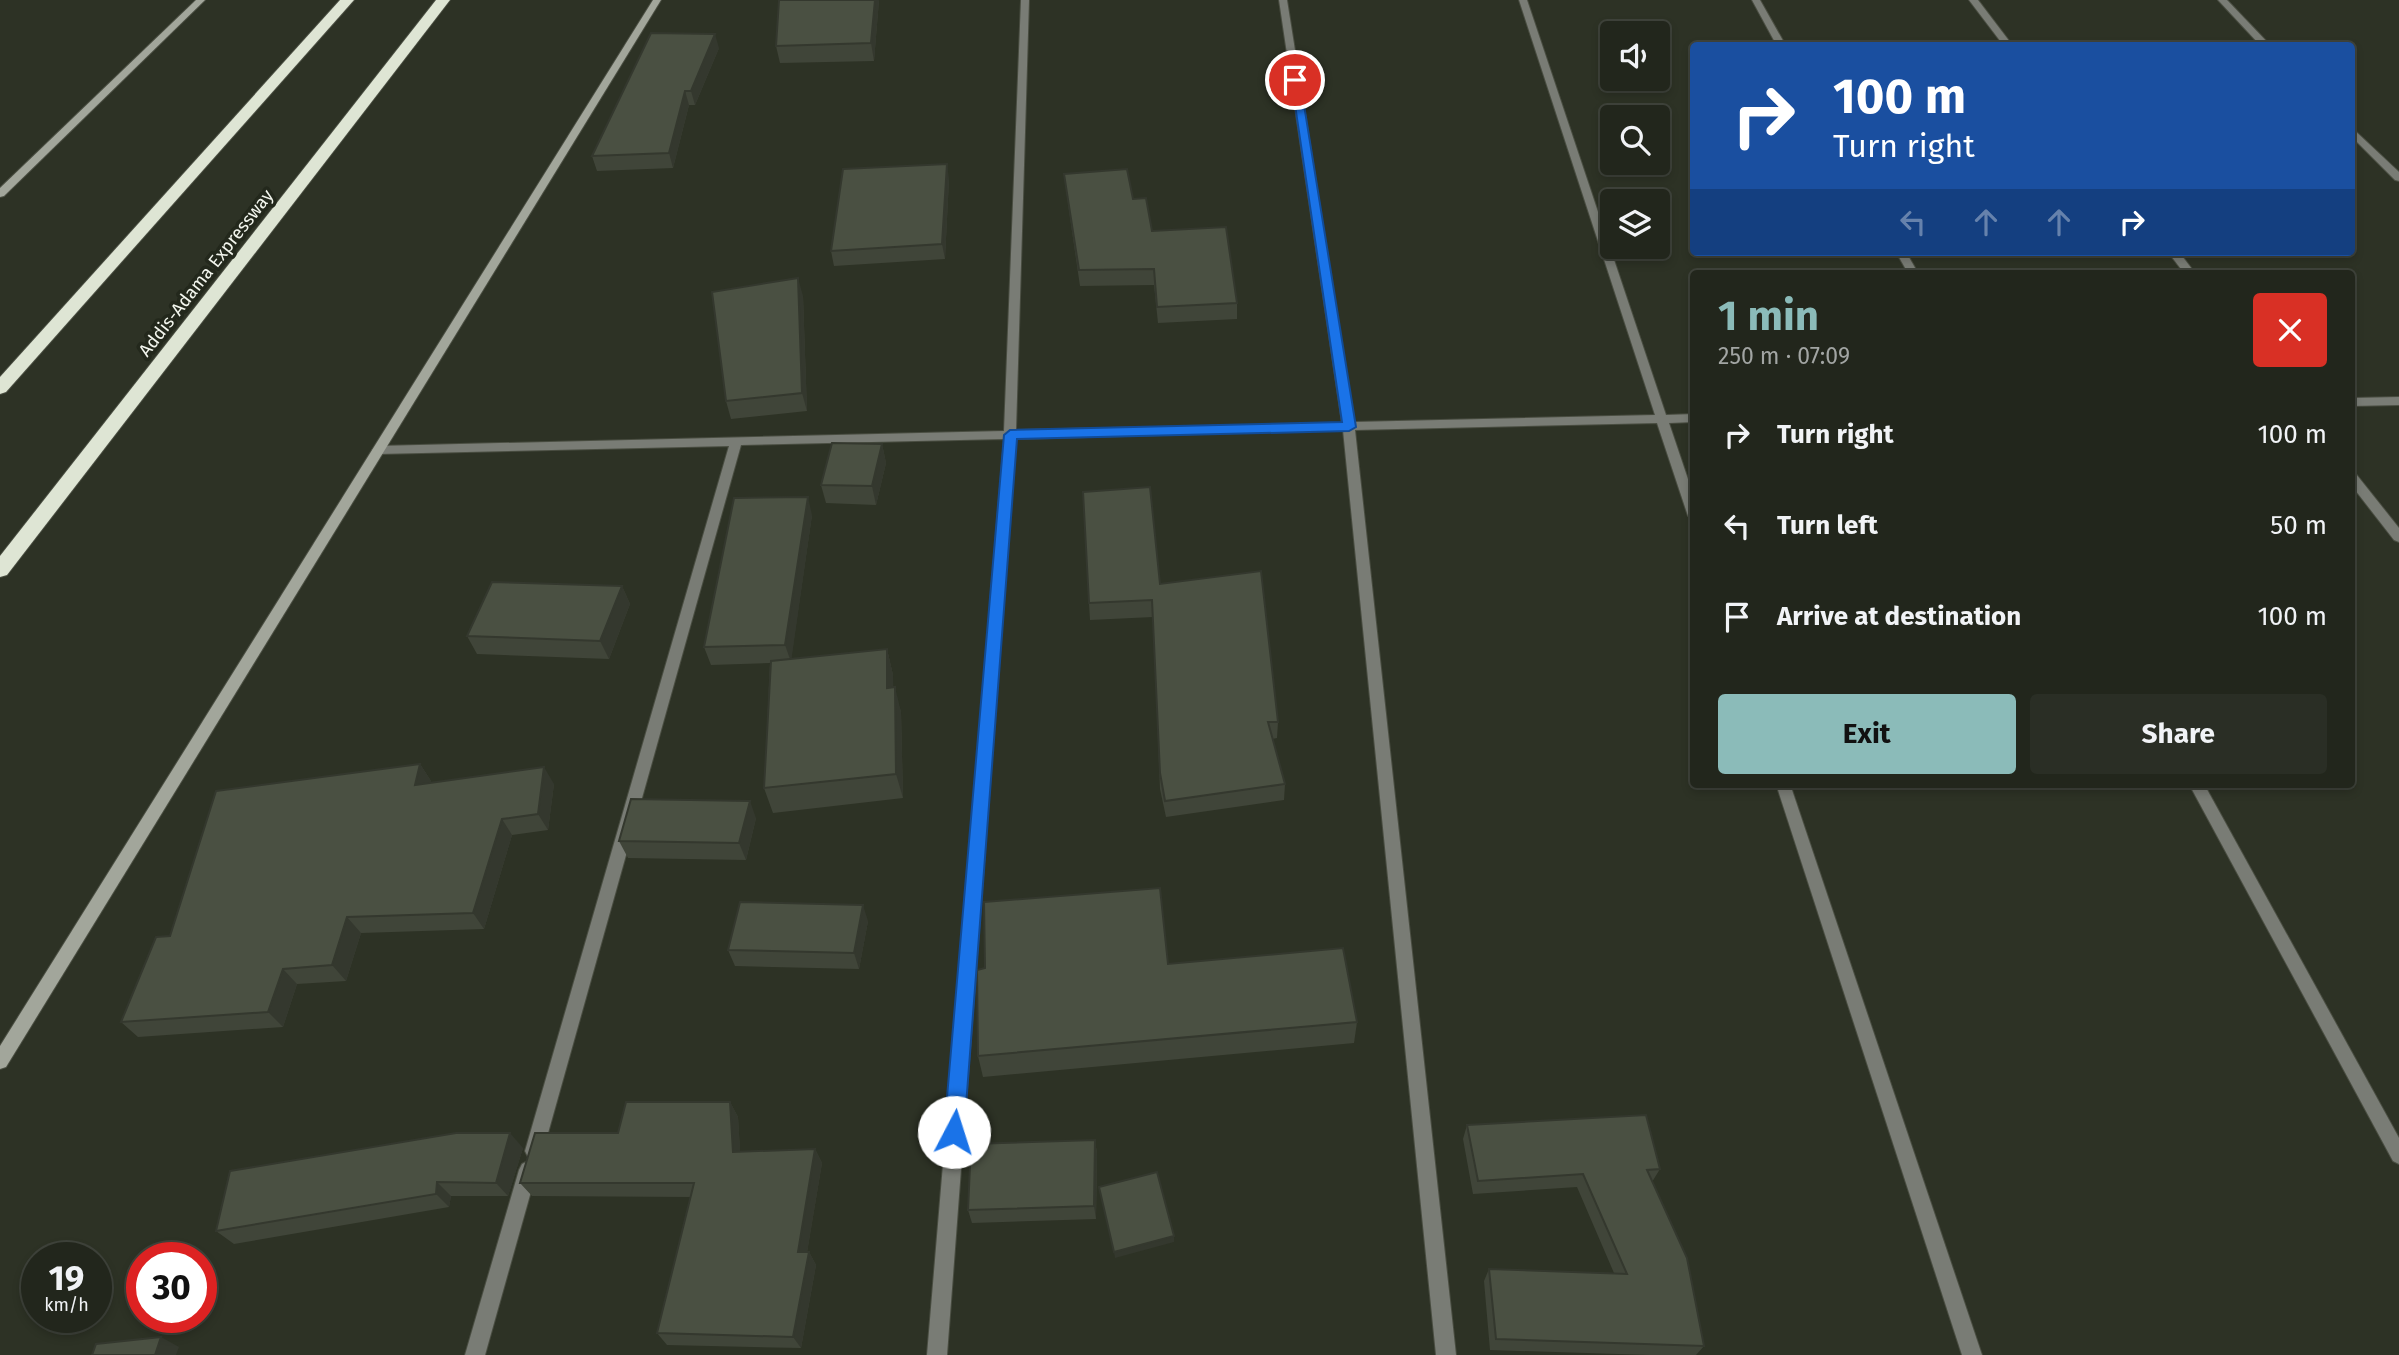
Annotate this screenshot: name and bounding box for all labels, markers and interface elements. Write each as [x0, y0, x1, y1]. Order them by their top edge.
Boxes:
map controls [1600, 21, 1670, 259]
button: sound [1600, 21, 1670, 91]
pin [1265, 50, 1325, 110]
icon: arrive [1276, 61, 1314, 99]
text: 100 m [1833, 67, 1966, 126]
icon: right [1718, 70, 1809, 161]
button: search [1600, 105, 1670, 175]
text: Turn right [1833, 127, 1975, 165]
street label: Addis-Adama Expressway [134, 185, 278, 361]
button: layers [1600, 189, 1670, 259]
icon: left [1894, 203, 1932, 241]
icon: ahead [1967, 203, 2005, 241]
icon: ahead [2040, 203, 2078, 241]
icon: right [2113, 203, 2151, 241]
text: 1 min [1718, 291, 1819, 341]
button: close [2253, 293, 2327, 367]
text: 250 m · 07:09 [1718, 342, 1850, 370]
icon: right [1718, 416, 1756, 454]
text: Turn right [1777, 419, 1894, 450]
text: 100 m [2258, 419, 2327, 450]
icon: left [1718, 507, 1756, 545]
text: Turn left [1777, 510, 1878, 541]
text: 50 m [2270, 510, 2327, 541]
icon: arrive [1718, 598, 1756, 636]
text: Arrive at destination [1777, 601, 2021, 632]
text: 100 m [2258, 601, 2327, 632]
button: Exit [1718, 694, 2016, 774]
button: Share [2030, 694, 2327, 774]
position arrow [917, 1095, 991, 1169]
speed limit sign: 30 [126, 1242, 217, 1333]
text: 19 [49, 1257, 84, 1299]
text: km/h [44, 1294, 89, 1316]

